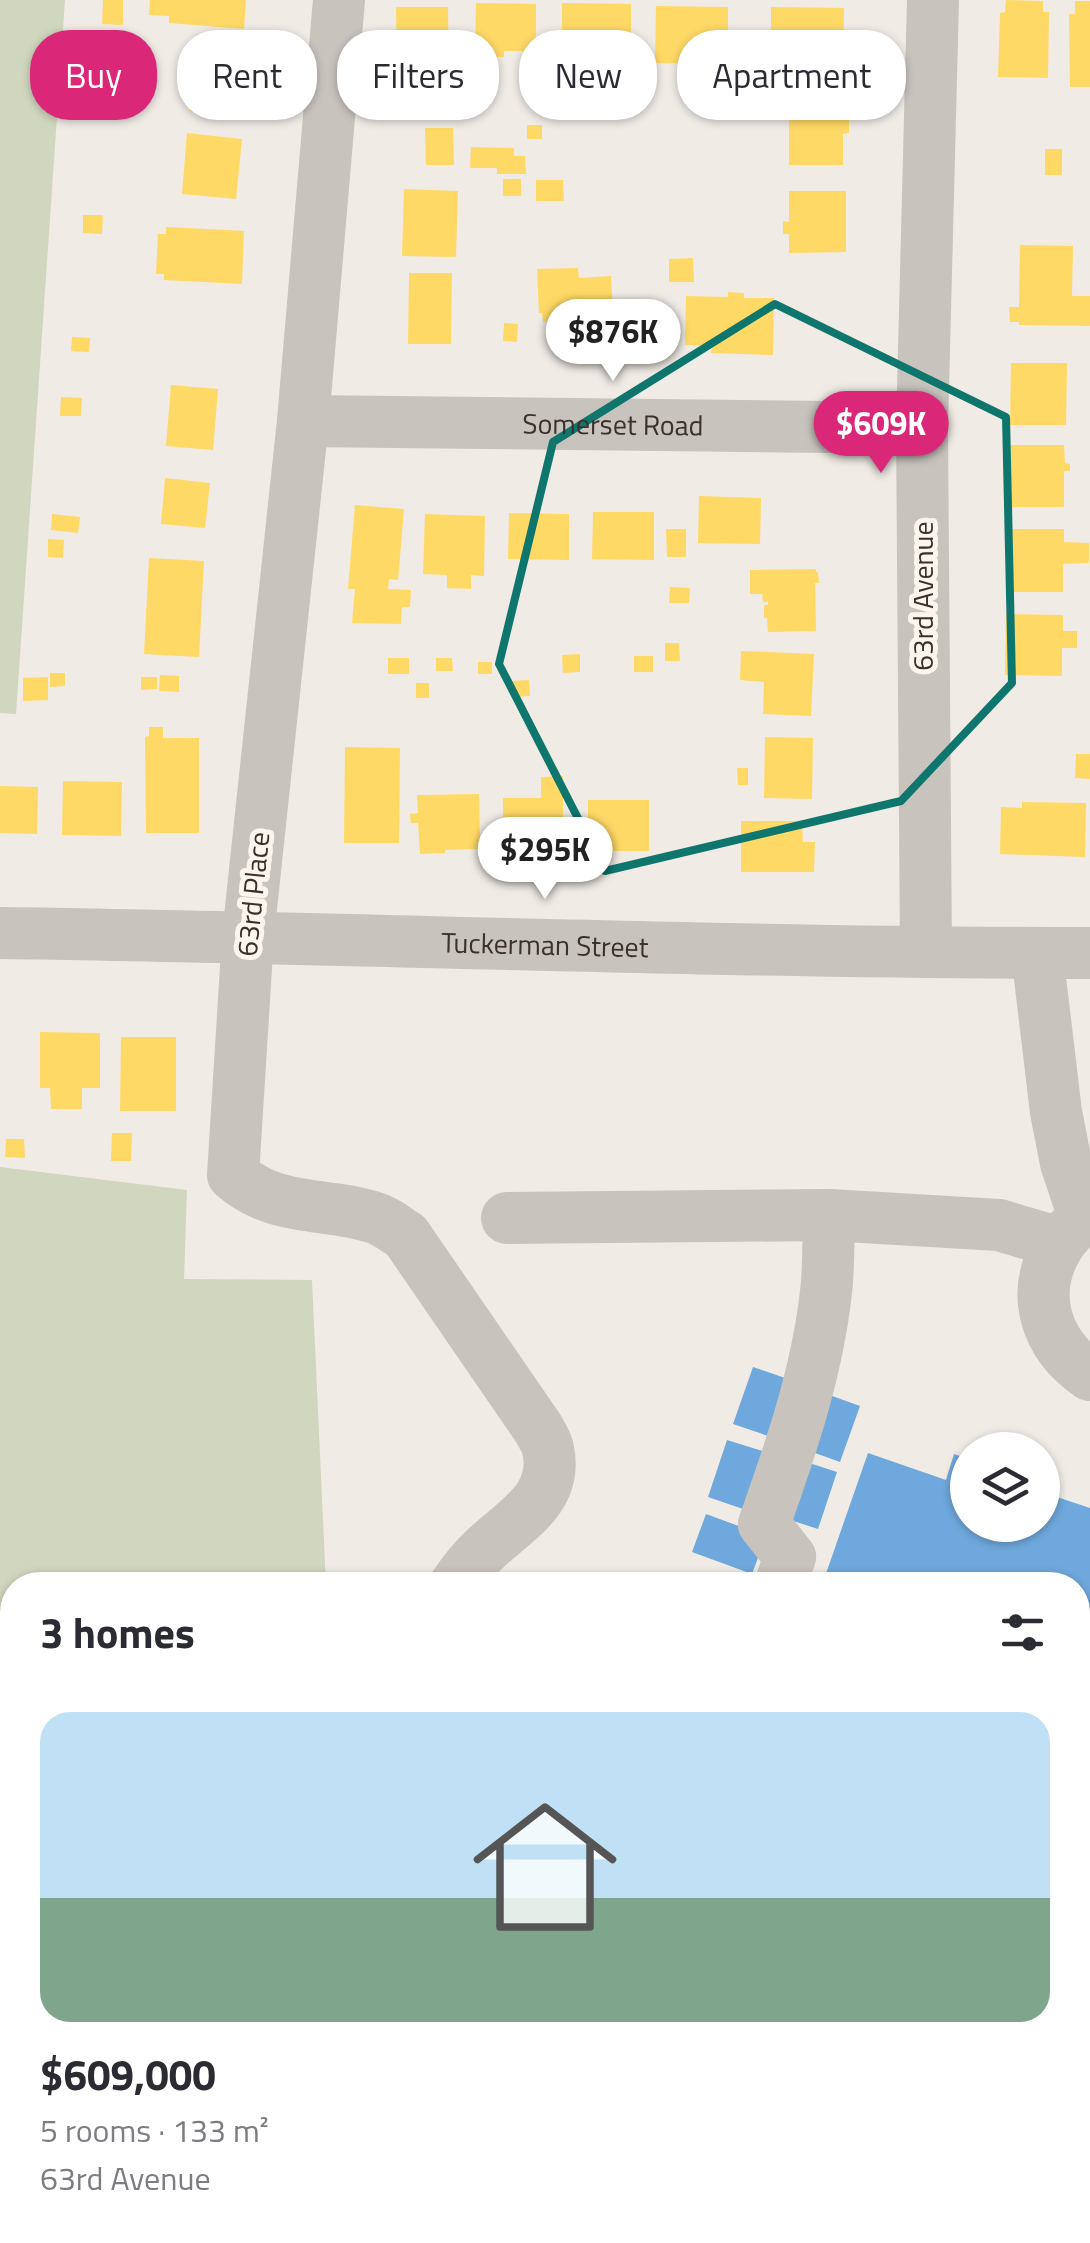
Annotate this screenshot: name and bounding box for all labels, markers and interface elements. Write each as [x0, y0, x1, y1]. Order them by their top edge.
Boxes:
chip: Buy [30, 30, 157, 120]
chip: Rent [177, 30, 317, 120]
chip: Filters [337, 30, 499, 120]
chip: New [519, 30, 657, 120]
chip: Apartment [677, 30, 906, 120]
pin: $876K [543, 299, 683, 384]
text: $876K [568, 307, 658, 355]
pin: $609K [811, 391, 951, 476]
text: $609K [836, 399, 926, 447]
street label: Somerset Road [522, 401, 704, 447]
street label: 63rd Avenue [901, 521, 944, 671]
pin: $295K [475, 817, 615, 902]
text: $295K [500, 825, 590, 873]
street label: 63rd Place [225, 830, 280, 958]
street label: Tuckerman Street [441, 920, 649, 968]
map controls [950, 1432, 1060, 1542]
button: layers [950, 1432, 1060, 1542]
text: 3 homes [40, 1600, 195, 1664]
icon: filters [995, 1605, 1050, 1660]
icon: home [455, 1777, 635, 1957]
text: $609,000 [40, 2042, 216, 2106]
text: 5 rooms · 133 m² [40, 2106, 269, 2154]
text: 63rd Avenue [40, 2154, 211, 2202]

